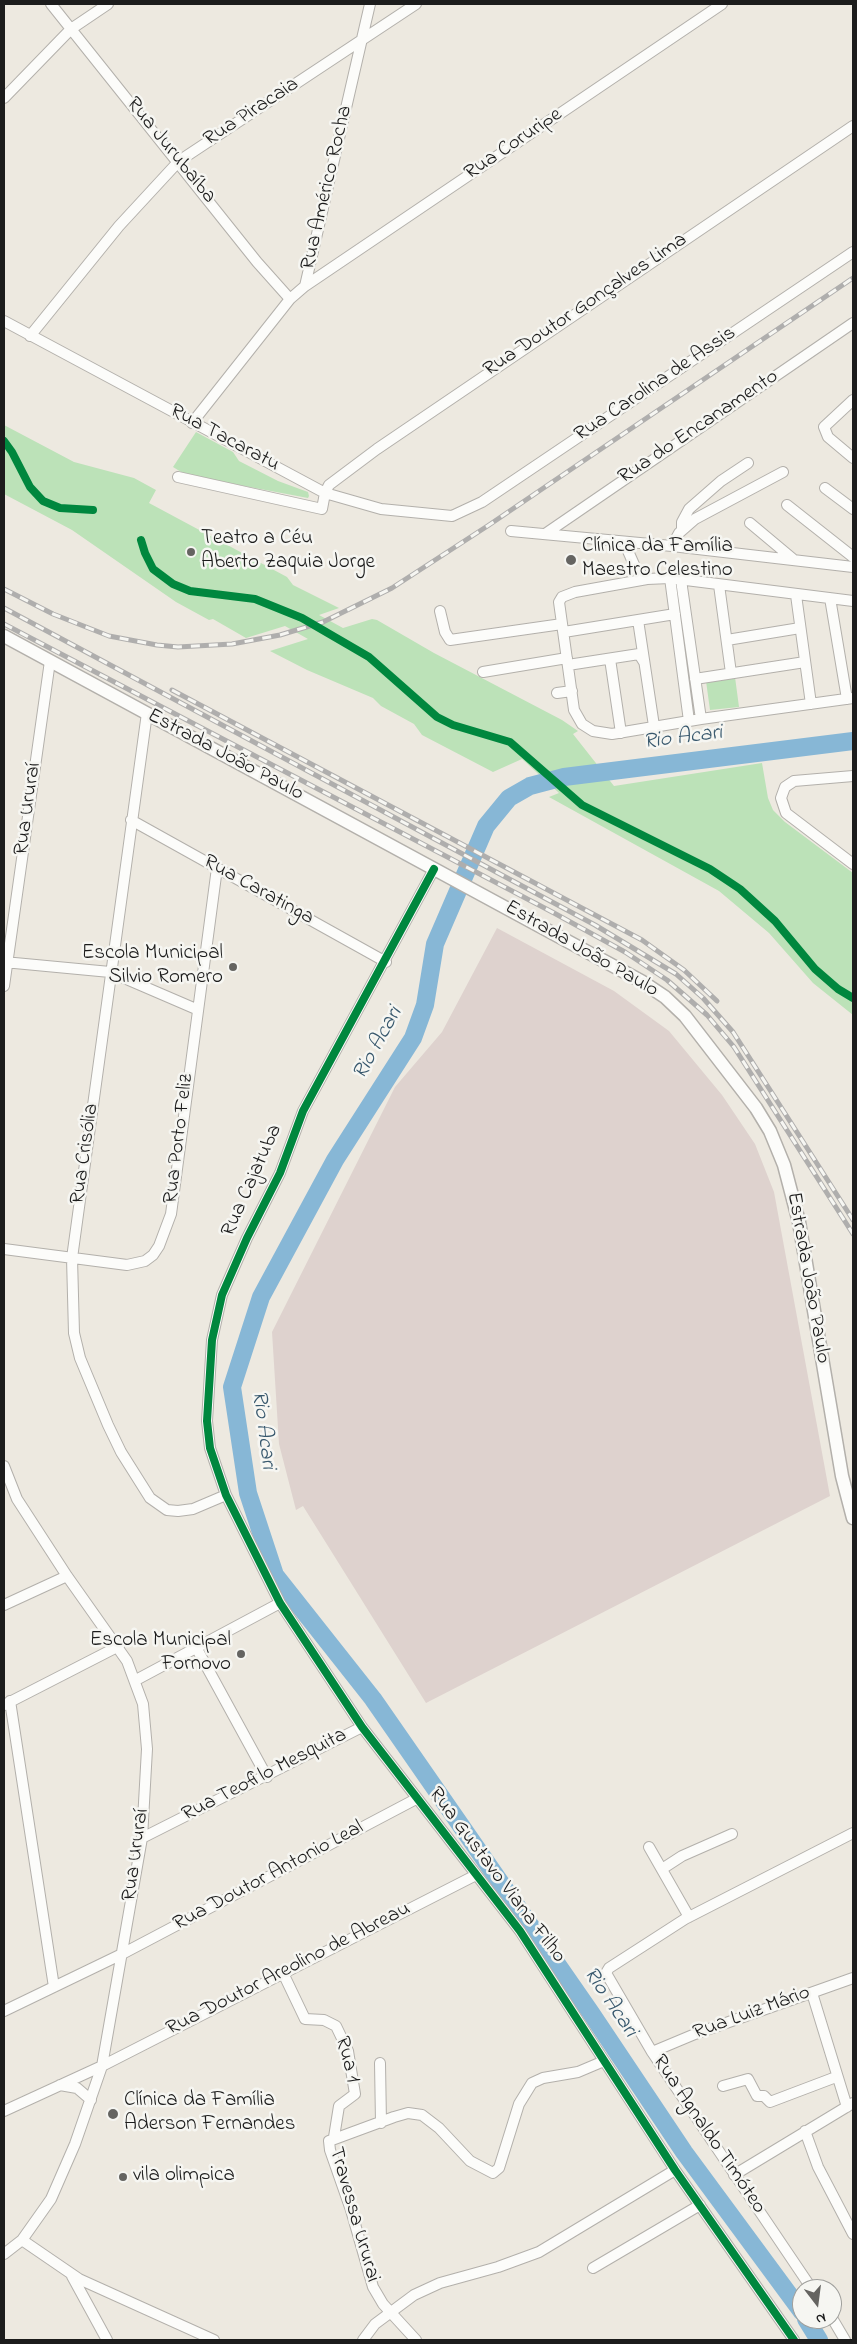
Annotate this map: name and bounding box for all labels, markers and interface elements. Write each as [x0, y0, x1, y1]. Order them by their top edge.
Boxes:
street label: Rua Piracaia [200, 73, 304, 153]
street label: Rua Jurubaíba [119, 93, 221, 209]
street label: Rua Américo Rocha [297, 103, 359, 273]
street label: Rua Coruripe [460, 103, 568, 187]
street label: Rua Doutor Gonçalves Lima [479, 228, 693, 384]
street label: Rua Carolina de Assis [570, 322, 742, 448]
street label: Rua do Encanamento [614, 365, 784, 491]
street label: Rua Tacaratu [165, 399, 283, 479]
place label: Teatro a Céu Aberto Zaquia Jorge [201, 527, 375, 577]
place label: Clínica da Família Maestro Celestino [582, 535, 733, 585]
marker: Teatro a Céu Aberto Zaquia Jorge [185, 546, 197, 558]
marker: Clínica da Família Maestro Celestino [564, 553, 578, 567]
street label: Estrada João Paulo [143, 704, 307, 808]
water label: Rio Acari [642, 721, 724, 757]
street label: Rua Ururaí [10, 761, 48, 857]
street label: Rua Caratinga [198, 850, 318, 932]
street label: Estrada João Paulo [500, 896, 662, 1004]
place label: Escola Municipal Silvio Romero [82, 942, 223, 992]
marker: Escola Municipal Silvio Romero [227, 961, 239, 973]
water label: Rio Acari [348, 1003, 410, 1085]
street label: Rua Porto Feliz [160, 1073, 200, 1205]
street label: Rua Crisólia [66, 1102, 106, 1206]
street label: Rua Cajatuba [217, 1121, 289, 1241]
street label: Estrada João Paulo [780, 1190, 834, 1366]
water label: Rio Acari [244, 1389, 280, 1471]
place label: Escola Municipal Fornovo [90, 1629, 231, 1679]
marker: Escola Municipal Fornovo [235, 1648, 247, 1660]
street label: Rua Teofilo Mesquita [178, 1724, 352, 1828]
street label: Rua Gustavo Viana Filho [422, 1783, 570, 1969]
street label: Rua Ururaí [118, 1807, 156, 1903]
street label: Rua Doutor Antonio Leal [170, 1816, 368, 1938]
street label: Rua Doutor Areolino de Abreau [163, 1897, 415, 2043]
water label: Rio Acari [576, 1963, 642, 2043]
street label: Rua Luiz Mário [690, 1981, 814, 2047]
street label: Rua 1 [328, 2034, 364, 2086]
street label: Rua Agnaldo Timóteo [646, 2051, 770, 2219]
place label: Clínica da Família Aderson Fernandes [124, 2089, 295, 2139]
marker: Clínica da Família Aderson Fernandes [106, 2107, 120, 2121]
street label: Travessa Ururai [322, 2145, 384, 2285]
place label: vila olimpica [133, 2164, 235, 2190]
marker: vila olimpica [117, 2171, 129, 2183]
north arrow [792, 2279, 842, 2329]
text: N [813, 2307, 828, 2329]

